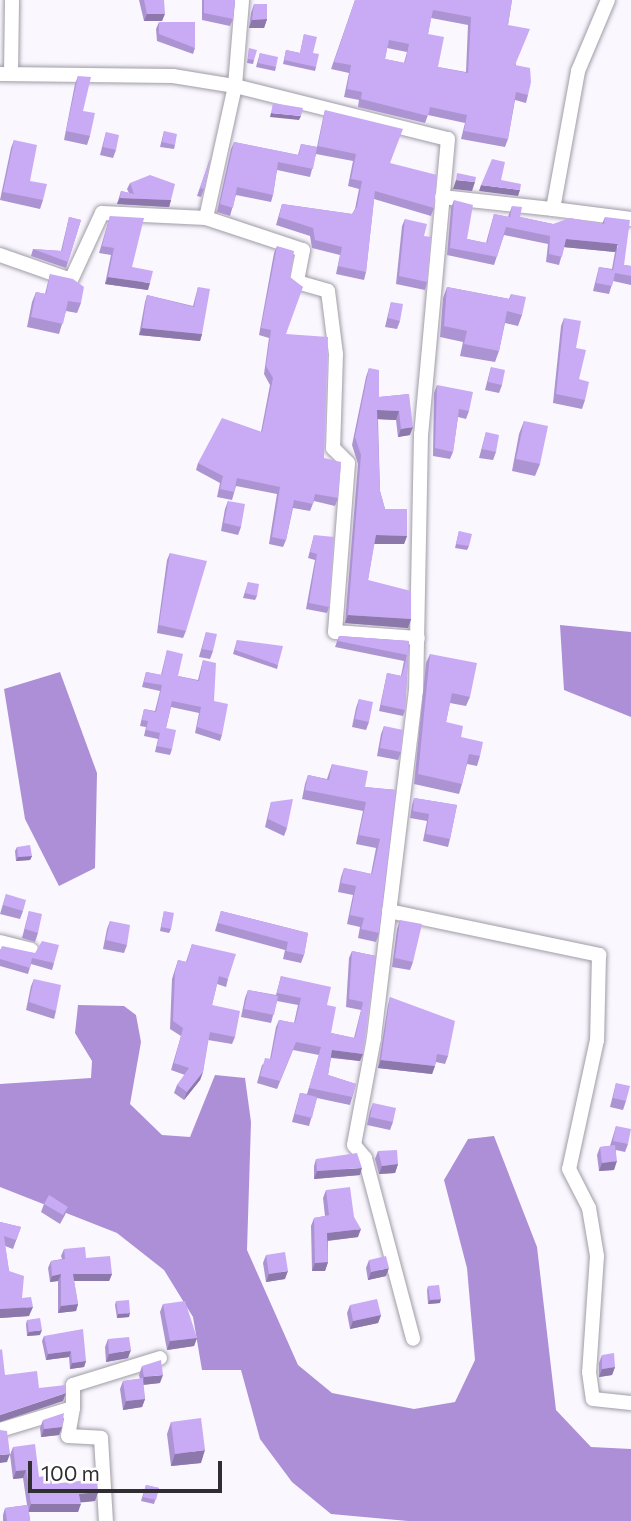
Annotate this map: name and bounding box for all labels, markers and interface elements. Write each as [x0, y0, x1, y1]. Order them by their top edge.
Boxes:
scale bar [32, 1448, 226, 1492]
text: 100 m [41, 1460, 100, 1485]

